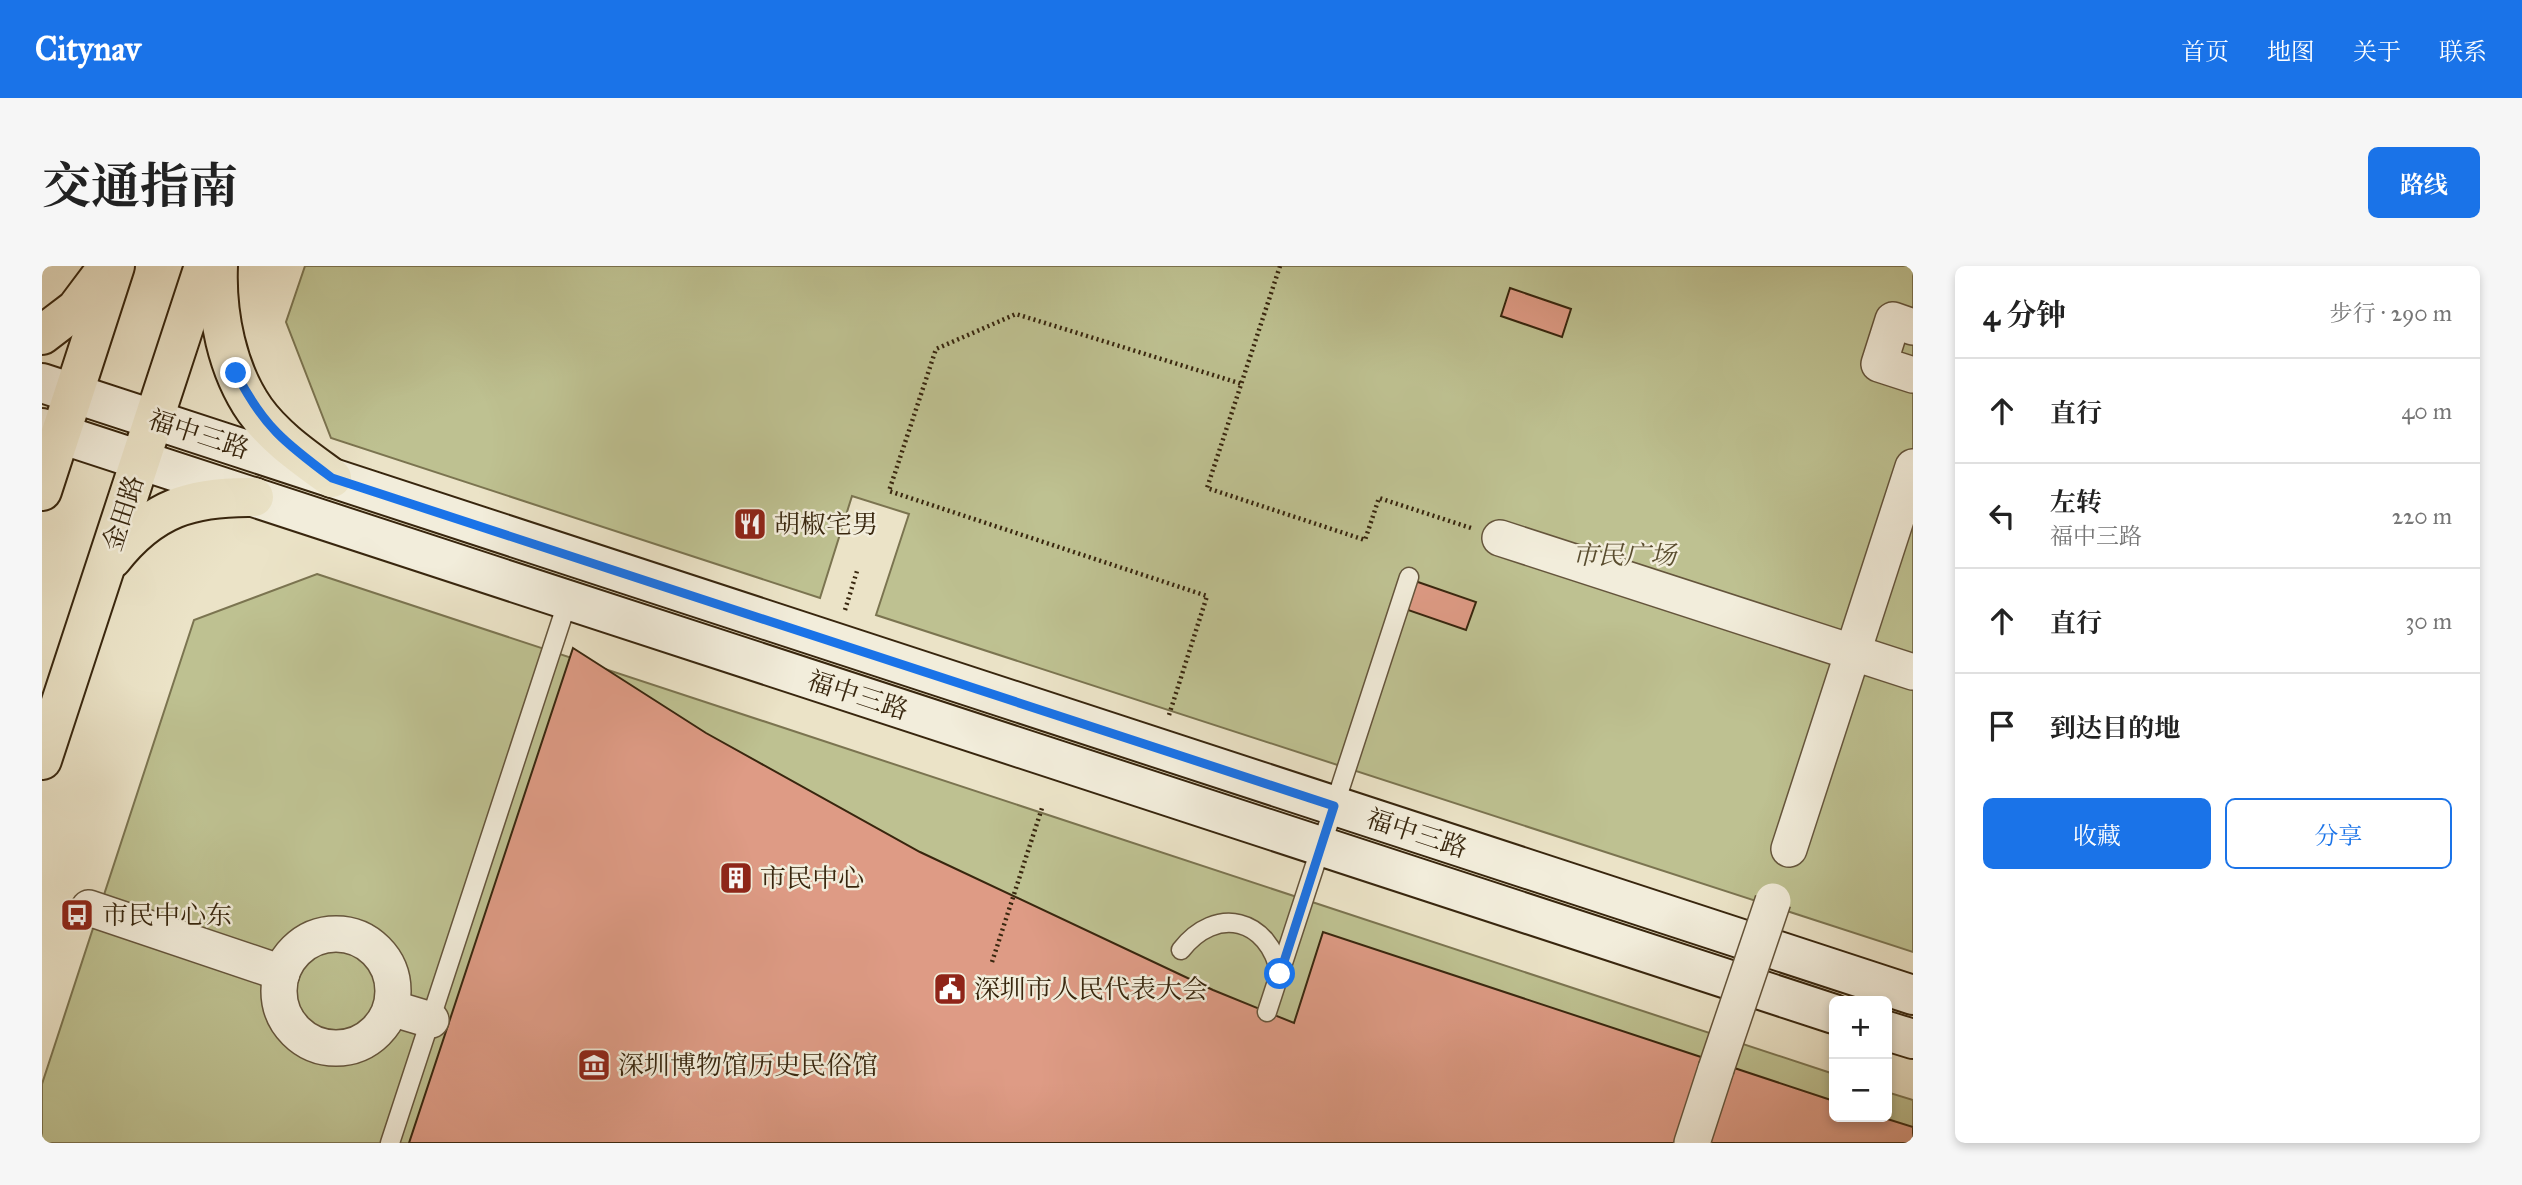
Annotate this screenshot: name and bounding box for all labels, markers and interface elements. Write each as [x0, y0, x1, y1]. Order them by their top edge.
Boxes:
text: Citynav [35, 29, 141, 69]
text: 首页 [2181, 37, 2229, 67]
text: 地图 [2267, 37, 2315, 67]
text: 关于 [2353, 37, 2401, 67]
text: 联系 [2439, 37, 2487, 67]
button: 路线 [2368, 147, 2480, 218]
text: 交通指南 [42, 157, 238, 216]
text: 4 分钟 [1983, 297, 2066, 333]
text: 步行 · 290 m [2330, 299, 2452, 327]
route end [220, 357, 251, 388]
icon: ahead [1983, 392, 2021, 430]
text: 直行 [2050, 397, 2102, 429]
text: 40 m [2402, 397, 2452, 425]
street label: 福中三路 [145, 403, 253, 465]
street label: 金田路 [96, 471, 150, 555]
text: 左转 [2050, 486, 2102, 518]
icon: left [1983, 497, 2021, 535]
text: 220 m [2392, 502, 2452, 530]
restaurant icon: 胡椒宅男 [731, 505, 769, 543]
place label: 胡椒宅男 [774, 508, 878, 540]
text: 福中三路 [2050, 522, 2142, 550]
park label: 市民广场 [1572, 539, 1678, 571]
icon: ahead [1983, 602, 2021, 640]
text: 直行 [2050, 607, 2102, 639]
text: 30 m [2405, 607, 2452, 635]
street label: 福中三路 [804, 664, 912, 726]
icon: arrive [1983, 707, 2021, 745]
text: 到达目的地 [2050, 712, 2180, 744]
button: 收藏 [1983, 798, 2211, 869]
button: 分享 [2225, 798, 2452, 869]
street label: 福中三路 [1363, 802, 1471, 864]
building icon: 市民中心 [717, 859, 755, 897]
place label: 市民中心 [760, 862, 864, 894]
bus stop icon: 市民中心东 [58, 896, 96, 934]
place label: 市民中心东 [102, 899, 232, 931]
route start [1264, 958, 1295, 989]
public building icon: 深圳市人民代表大会 [931, 970, 969, 1008]
place label: 深圳市人民代表大会 [974, 973, 1208, 1005]
map controls [1829, 996, 1892, 1122]
button: + [1829, 996, 1892, 1059]
museum icon: 深圳博物馆历史民俗馆 [575, 1046, 613, 1084]
place label: 深圳博物馆历史民俗馆 [618, 1049, 878, 1081]
button: − [1829, 1059, 1892, 1122]

